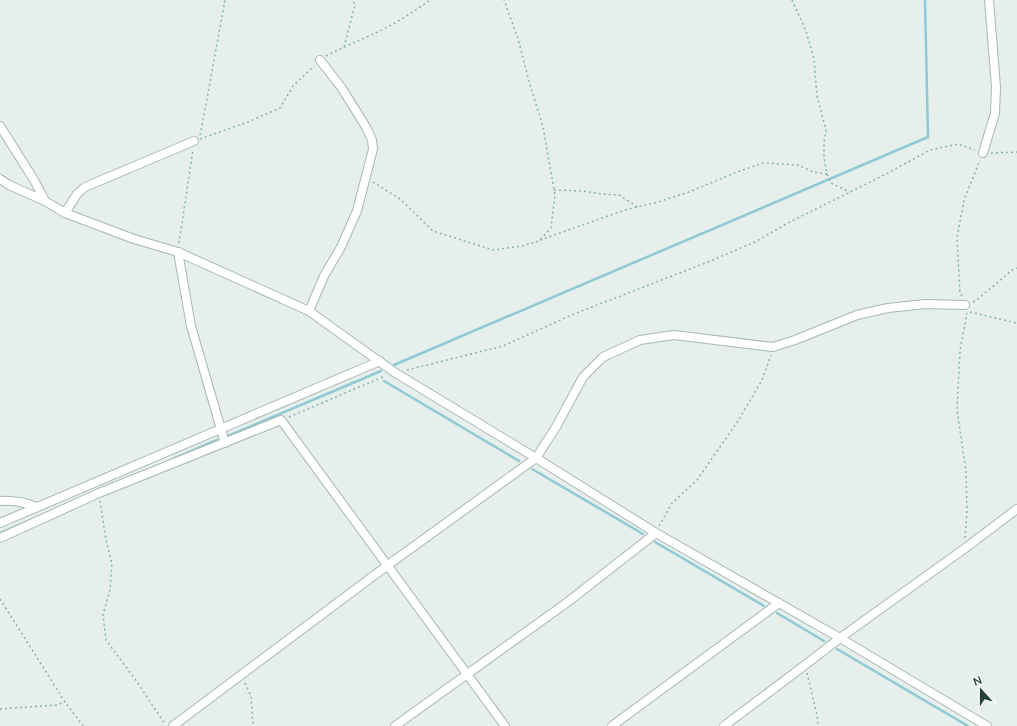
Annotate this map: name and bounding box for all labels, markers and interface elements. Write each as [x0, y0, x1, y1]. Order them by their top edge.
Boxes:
north arrow [961, 670, 1001, 710]
text: N [971, 673, 984, 689]

